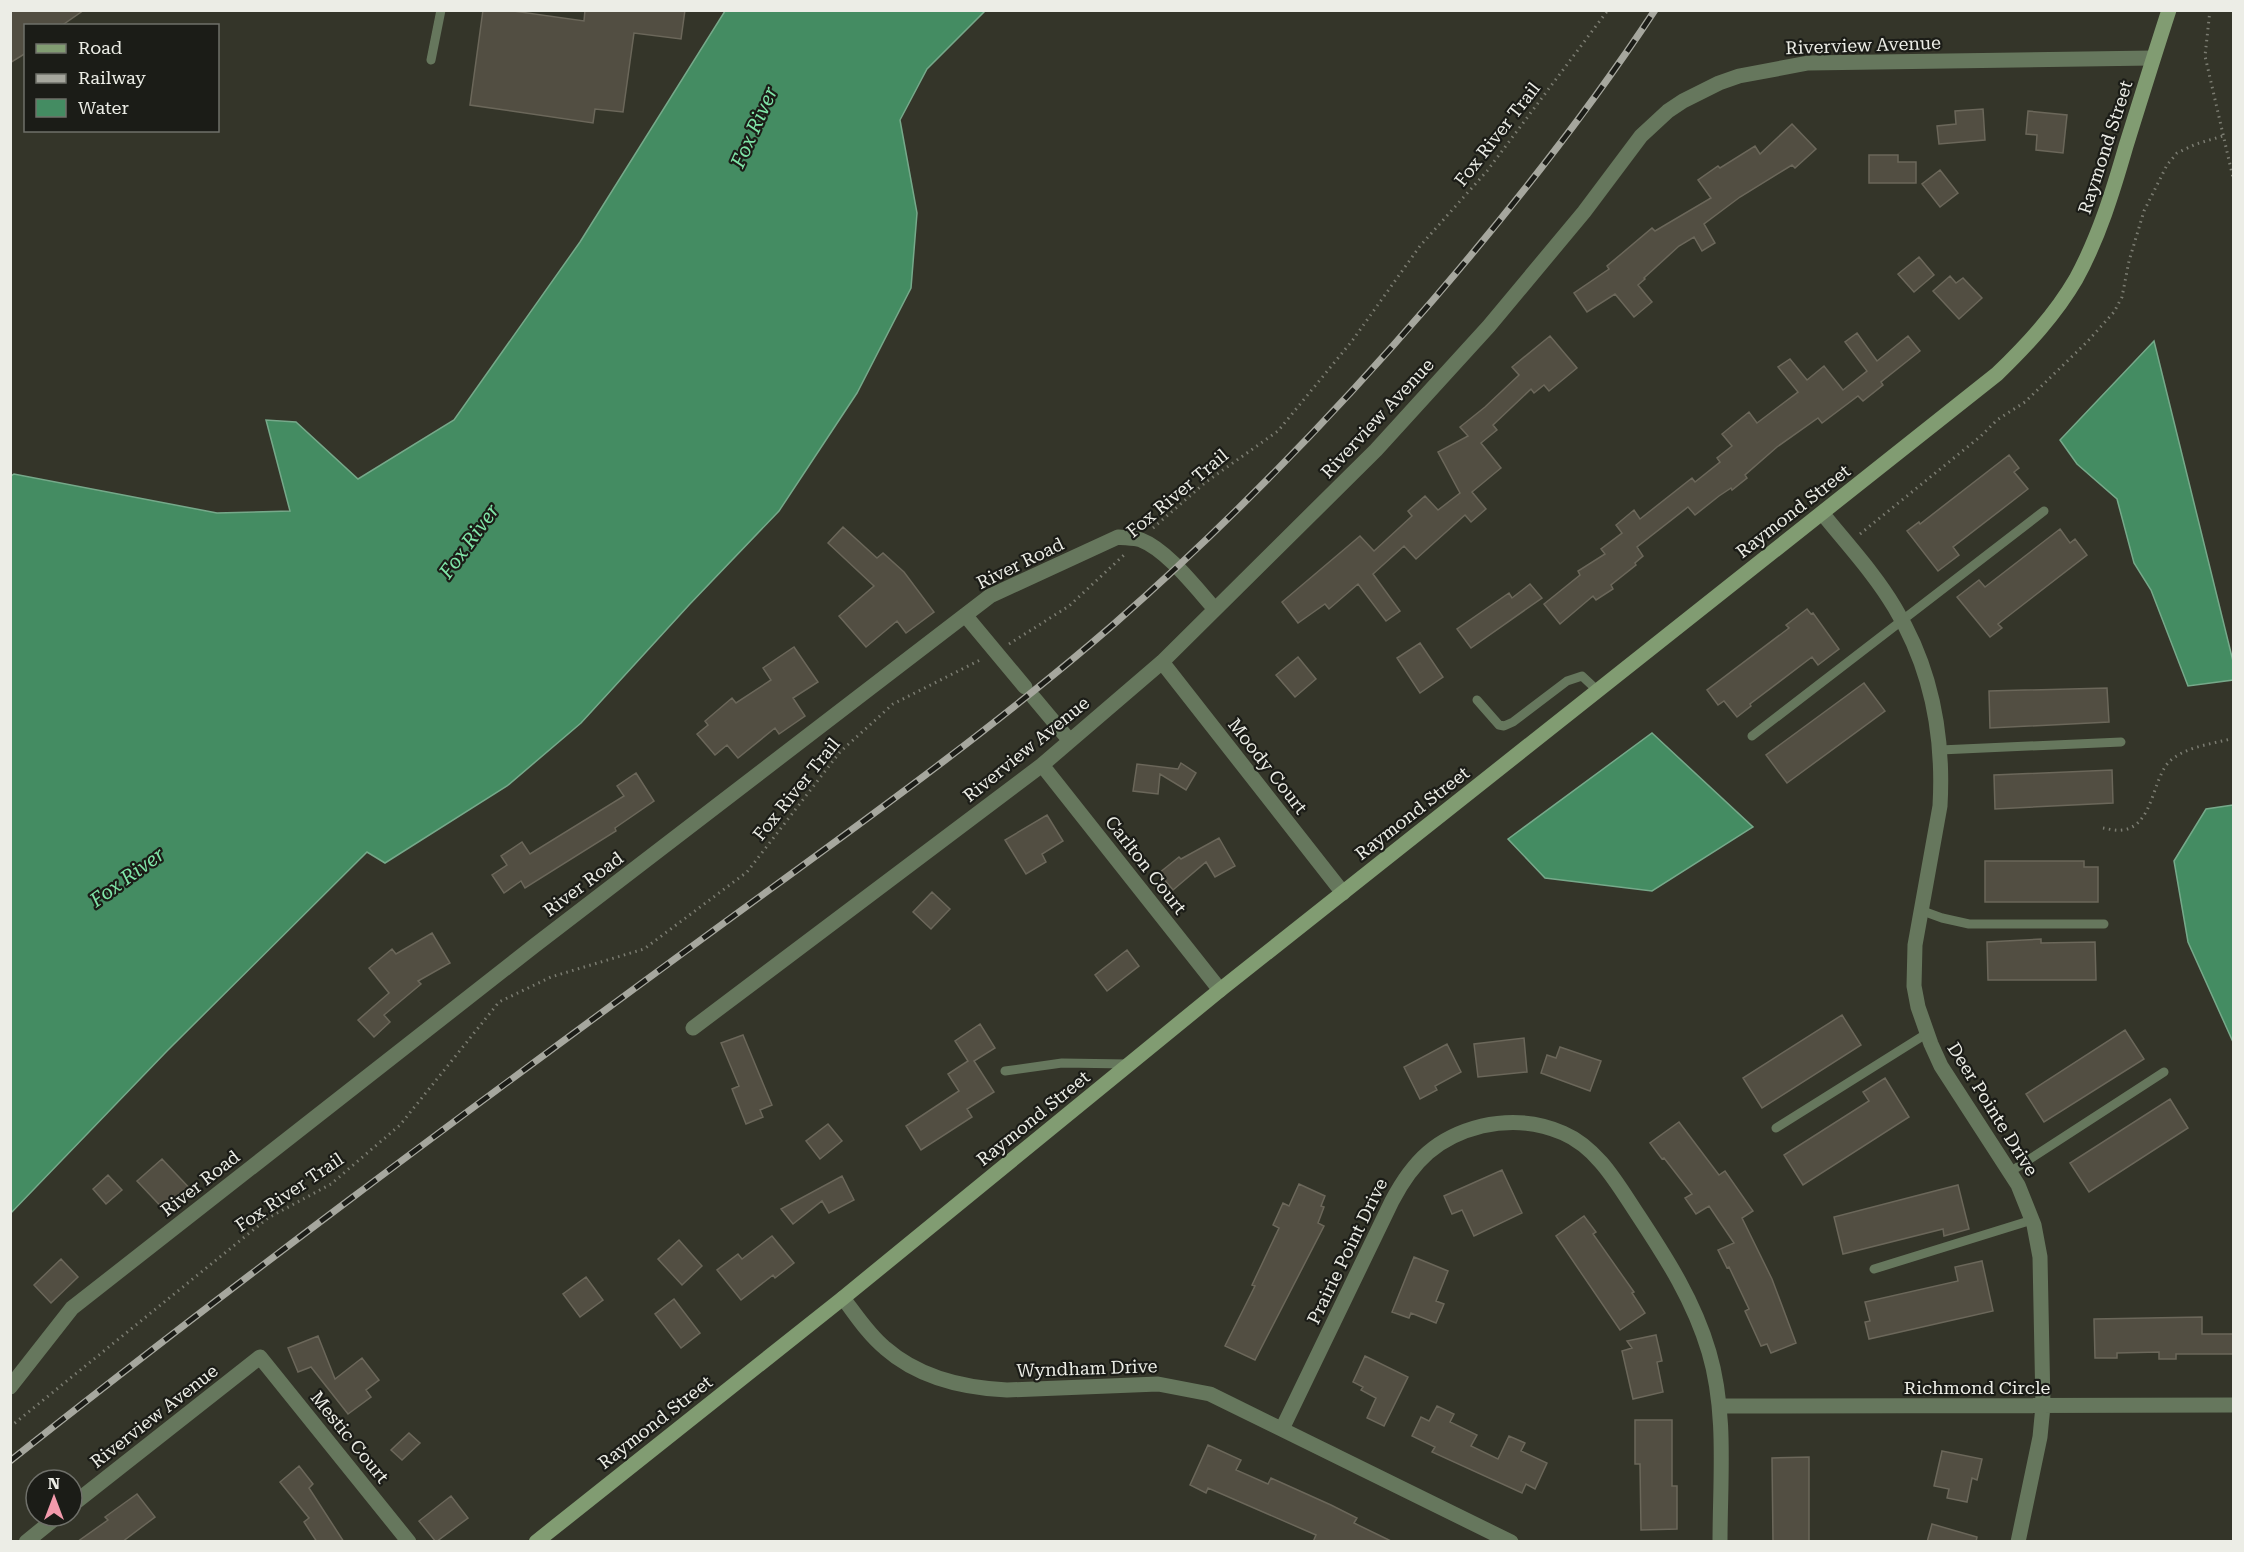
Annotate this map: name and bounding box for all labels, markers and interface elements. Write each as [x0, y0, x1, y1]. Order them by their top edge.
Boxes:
legend [24, 24, 219, 132]
street label: Riverview Avenue [1785, 32, 1941, 58]
text: Road [78, 37, 123, 58]
text: Railway [78, 67, 146, 88]
street label: Raymond Street [2074, 77, 2137, 216]
street label: Fox River Trail [1450, 78, 1544, 190]
water label: Fox River [725, 82, 783, 172]
text: Water [78, 97, 129, 118]
street label: Riverview Avenue [1316, 354, 1438, 482]
street label: Fox River Trail [1122, 444, 1232, 542]
street label: Raymond Street [1732, 460, 1854, 562]
water label: Fox River [433, 499, 504, 584]
street label: River Road [973, 533, 1067, 593]
street label: Riverview Avenue [959, 692, 1093, 806]
street label: Moody Court [1224, 714, 1312, 818]
street label: Fox River Trail [748, 733, 844, 845]
street label: Raymond Street [1351, 762, 1473, 864]
street label: Carlton Court [1101, 812, 1191, 919]
water label: Fox River [84, 842, 169, 913]
street label: River Road [539, 847, 627, 921]
street label: Deer Pointe Drive [1943, 1038, 2043, 1180]
street label: Raymond Street [972, 1066, 1094, 1170]
street label: River Road [156, 1145, 244, 1220]
street label: Fox River Trail [231, 1148, 347, 1236]
street label: Prairie Point Drive [1303, 1174, 1392, 1327]
street label: Wyndham Drive [1016, 1355, 1158, 1381]
street label: Riverview Avenue [86, 1360, 222, 1472]
street label: Raymond Street [594, 1371, 716, 1473]
street label: Richmond Circle [1904, 1377, 2050, 1398]
street label: Mestic Court [307, 1387, 394, 1487]
north arrow [24, 1468, 84, 1528]
text: N [48, 1474, 60, 1493]

